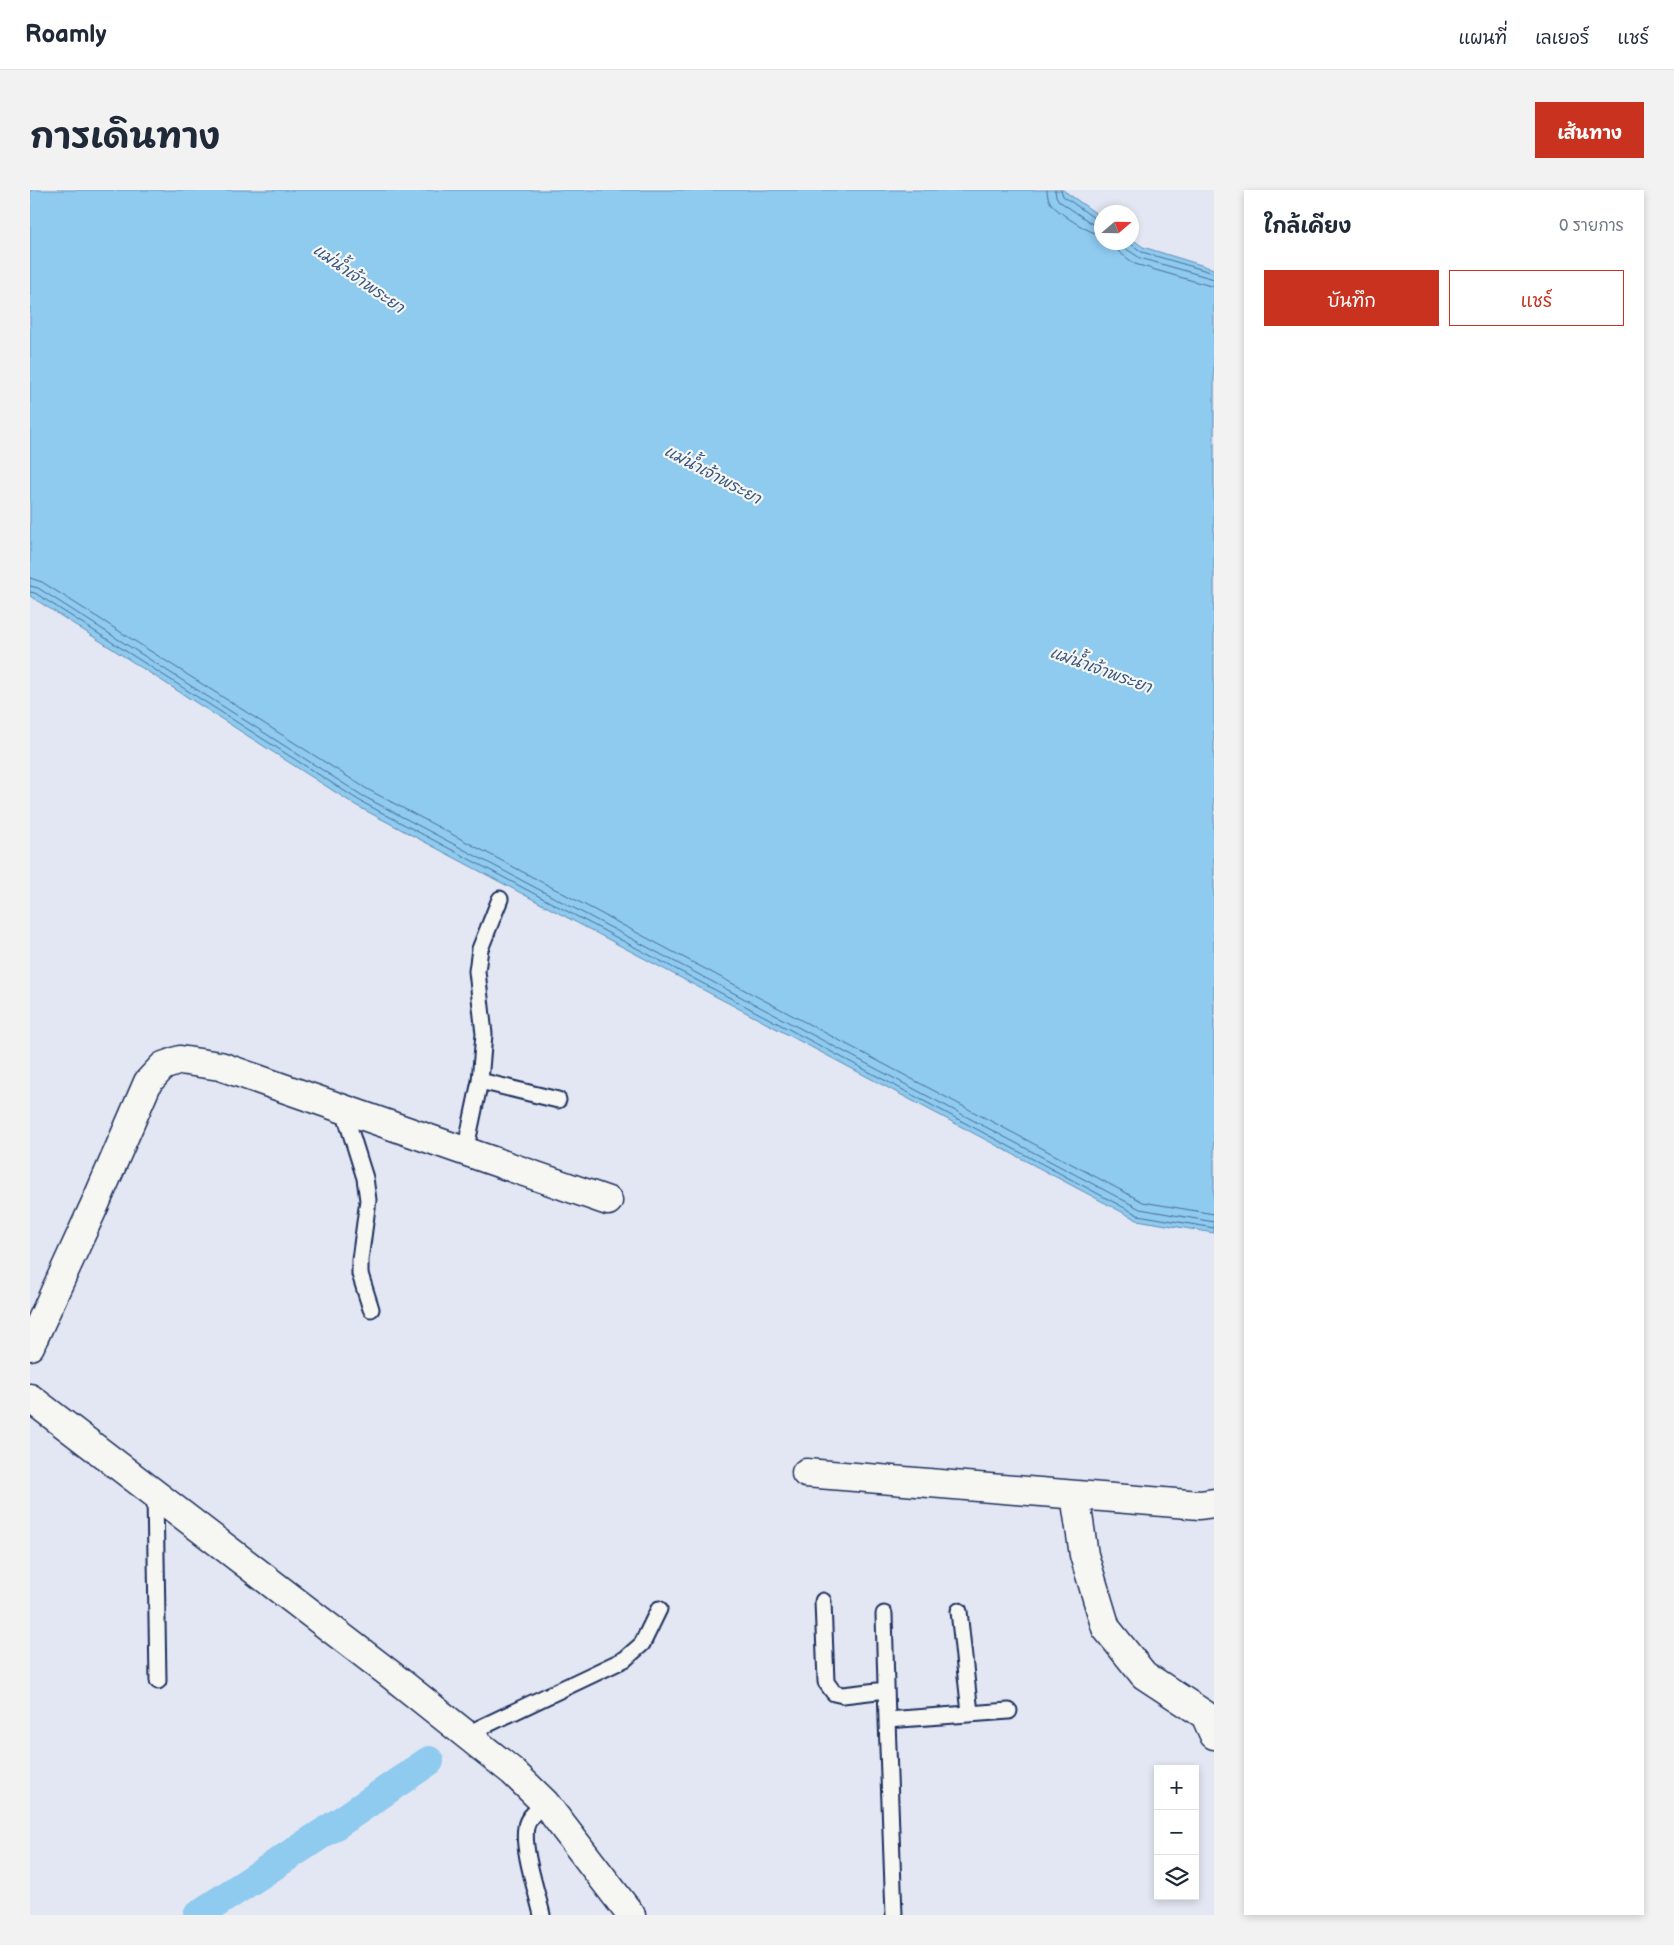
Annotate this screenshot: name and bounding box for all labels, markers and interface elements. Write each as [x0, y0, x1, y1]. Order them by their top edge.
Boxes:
text: Roamly [25, 20, 106, 49]
text: แผนที่ [1459, 28, 1507, 49]
text: เลเยอร์ [1535, 28, 1589, 49]
text: แชร์ [1617, 28, 1649, 49]
button: เส้นทาง [1535, 102, 1644, 158]
text: การเดินทาง [30, 116, 220, 159]
north arrow [1094, 205, 1139, 250]
text: ใกล้เคียง [1264, 214, 1351, 239]
text: 0 รายการ [1559, 217, 1624, 236]
water label: แม่น้ำเจ้าพระยา [309, 236, 412, 318]
button: บันทึก [1264, 270, 1439, 326]
button: แชร์ [1449, 270, 1624, 326]
water label: แม่น้ำเจ้าพระยา [661, 437, 768, 509]
water label: แม่น้ำเจ้าพระยา [1047, 638, 1157, 698]
map controls [1154, 1765, 1199, 1900]
button: + [1154, 1765, 1199, 1810]
button: − [1154, 1810, 1199, 1855]
button: layers [1154, 1855, 1199, 1900]

